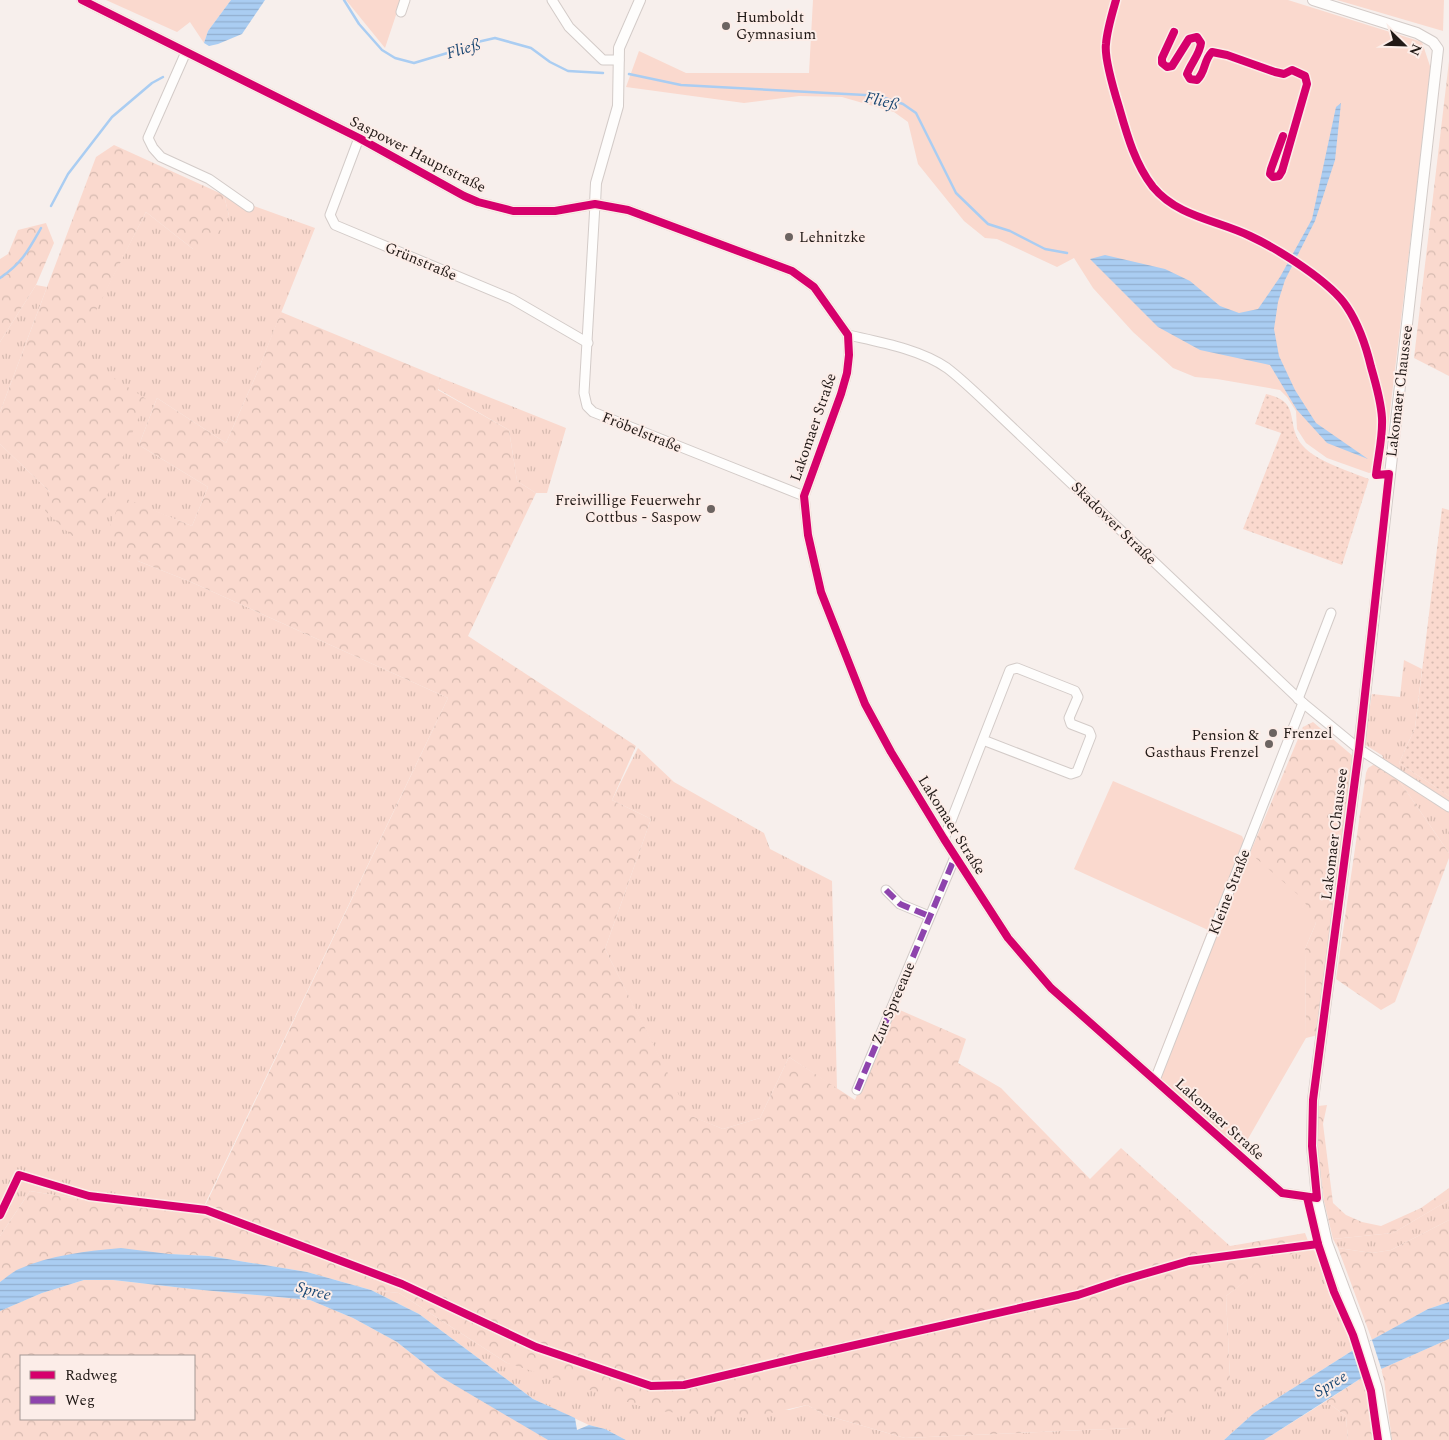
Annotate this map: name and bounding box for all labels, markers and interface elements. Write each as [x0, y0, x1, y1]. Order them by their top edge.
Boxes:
place label: Humboldt Gymnasium [736, 6, 816, 46]
marker: Humboldt Gymnasium [720, 20, 732, 32]
north arrow [1379, 20, 1429, 70]
water label: Fließ [443, 32, 483, 65]
text: N [1404, 41, 1427, 59]
water label: Fließ [862, 85, 901, 117]
street label: Saspower Hauptstraße [346, 110, 490, 199]
place label: Lehnitzke [799, 226, 866, 249]
marker: Lehnitzke [783, 231, 795, 243]
street label: Grünstraße [381, 236, 460, 287]
street label: Lakomaer Chaussee [1380, 324, 1419, 458]
street label: Lakomaer Straße [784, 370, 843, 484]
street label: Fröbelstraße [598, 406, 685, 459]
street label: Skadower Straße [1066, 476, 1162, 570]
place label: Freiwillige Feuerwehr Cottbus - Saspow [555, 489, 702, 529]
marker: Freiwillige Feuerwehr Cottbus - Saspow [705, 503, 717, 515]
place label: Frenzel [1283, 722, 1332, 745]
place label: Pension & Gasthaus Frenzel [1144, 724, 1260, 764]
marker: Frenzel [1267, 727, 1279, 739]
marker: Pension & Gasthaus Frenzel [1263, 738, 1275, 750]
street label: Lakomaer Chaussee [1315, 767, 1354, 901]
street label: Lakomaer Straße [912, 771, 991, 879]
street label: Kleine Straße [1203, 846, 1256, 938]
street label: Zur Spreeaue [866, 958, 921, 1048]
street label: Lakomaer Straße [1170, 1073, 1269, 1166]
water label: Spree [294, 1275, 334, 1307]
legend [20, 1355, 195, 1420]
text: Radweg [65, 1364, 118, 1387]
water label: Spree [1309, 1364, 1352, 1403]
text: Weg [65, 1389, 95, 1412]

